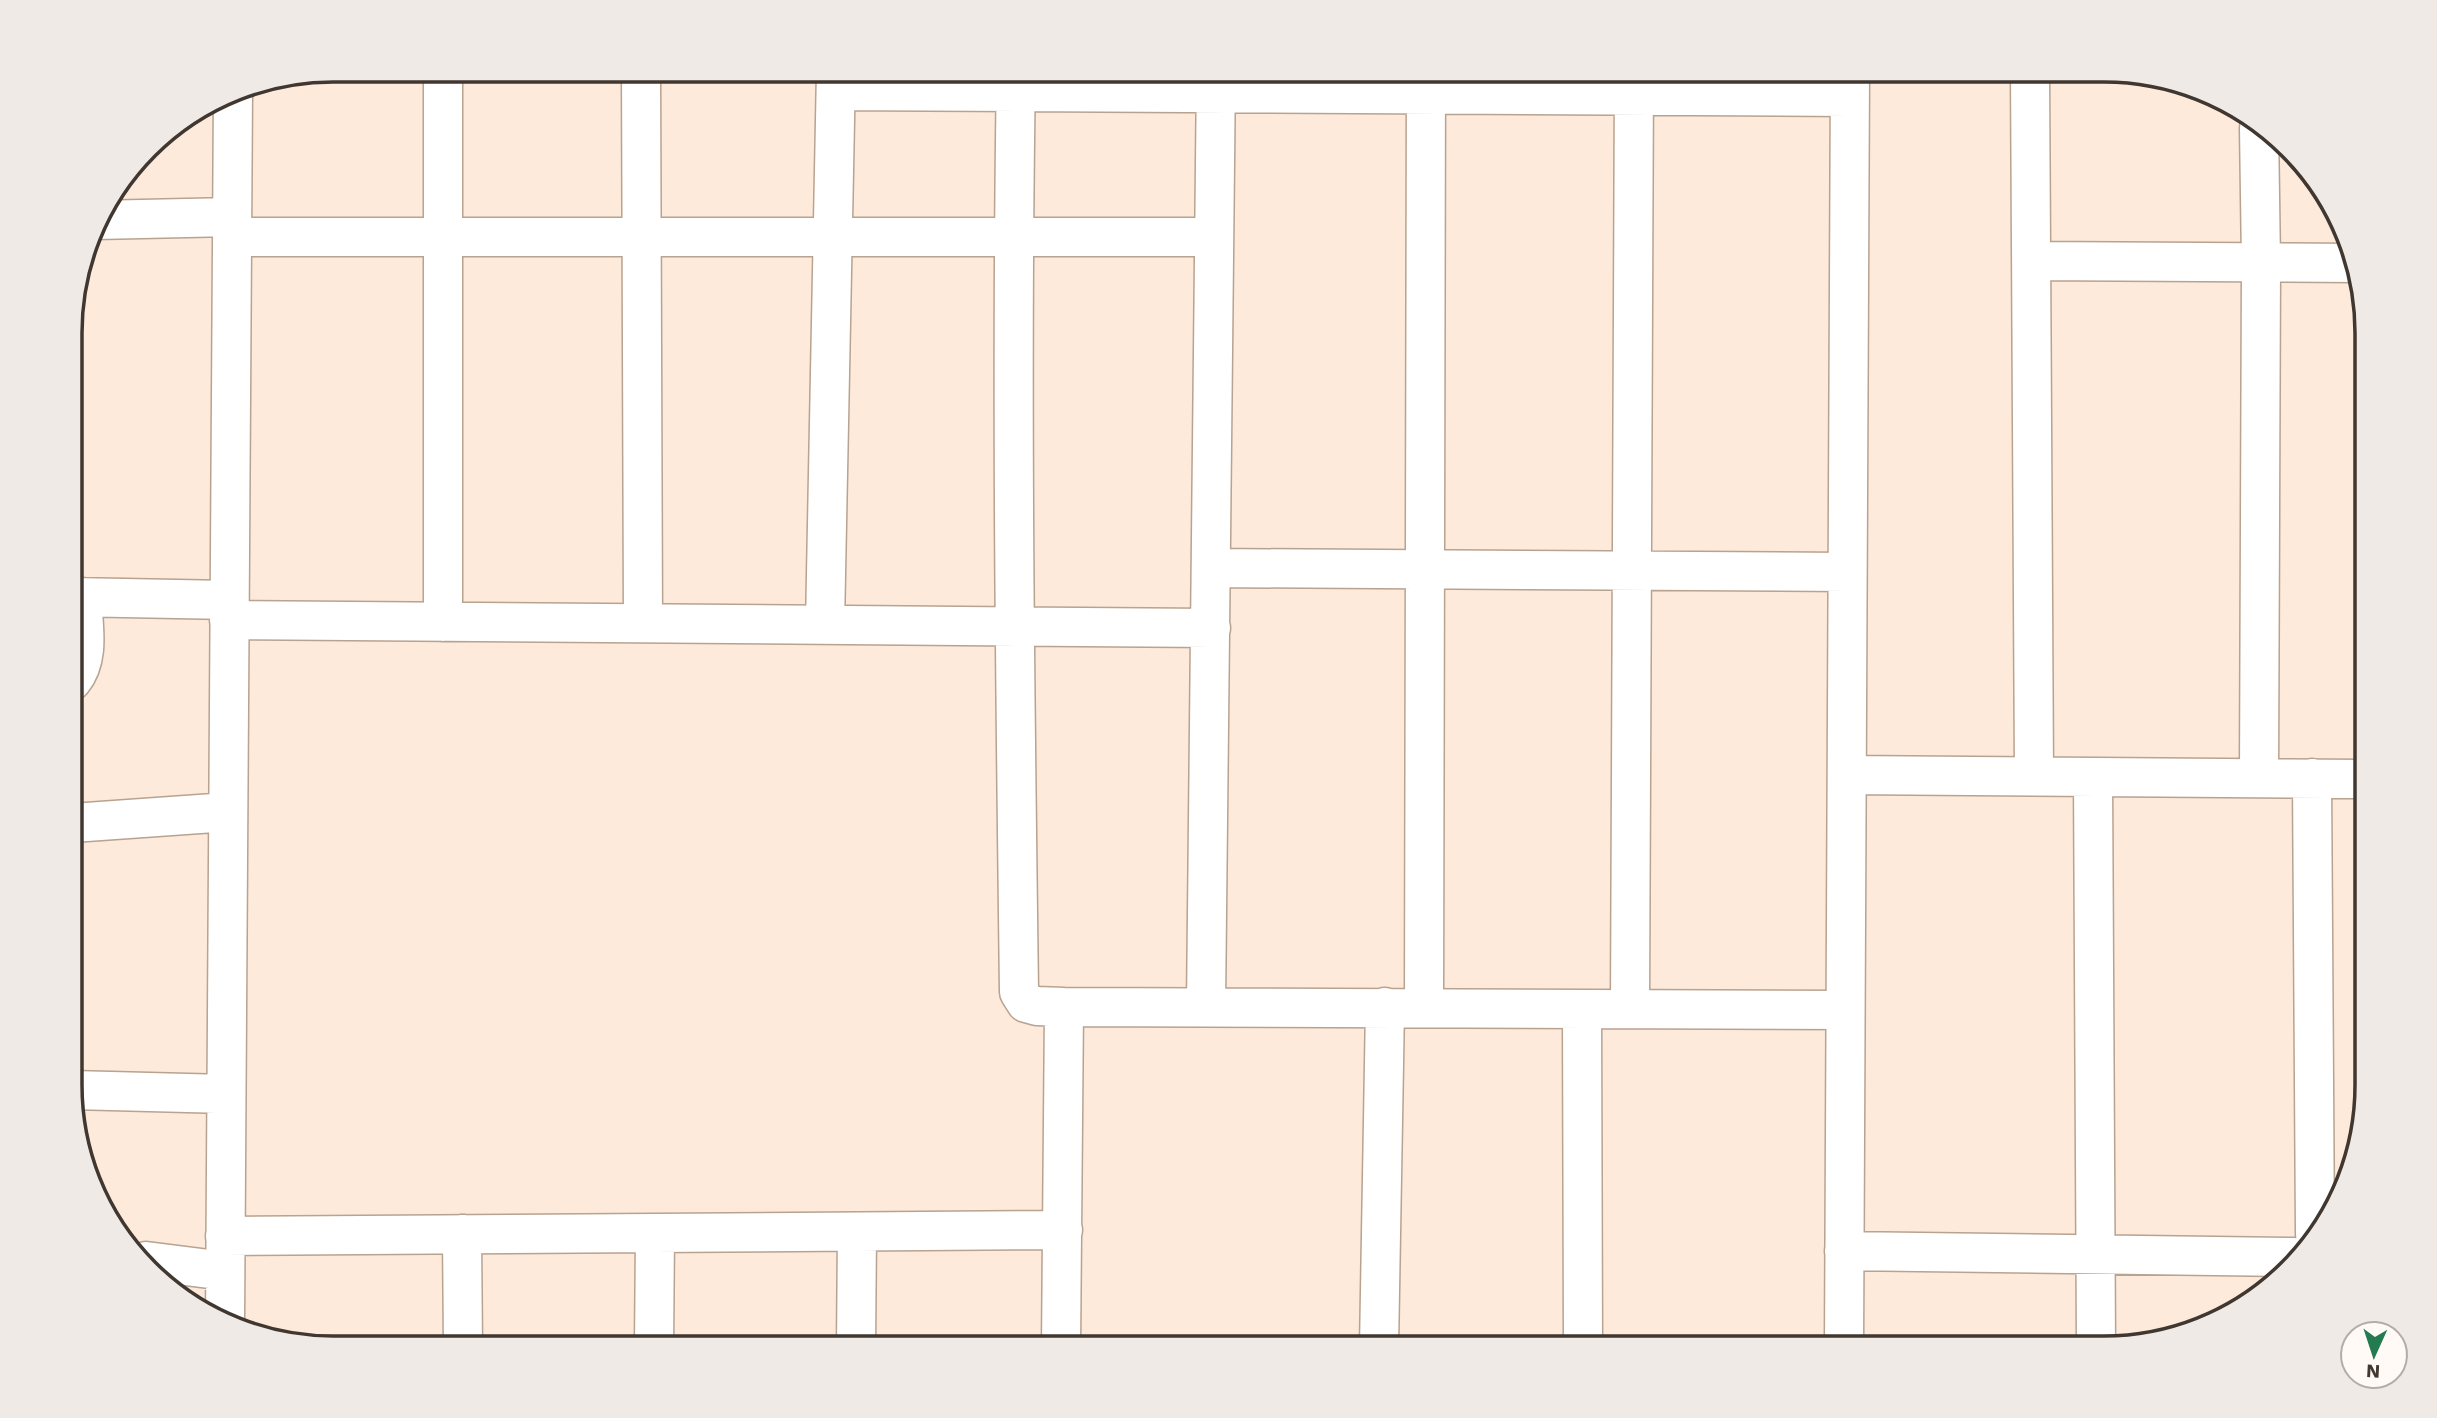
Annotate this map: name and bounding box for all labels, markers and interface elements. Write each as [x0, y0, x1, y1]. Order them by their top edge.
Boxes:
north arrow [2339, 1320, 2409, 1390]
text: N [2365, 1360, 2381, 1383]

